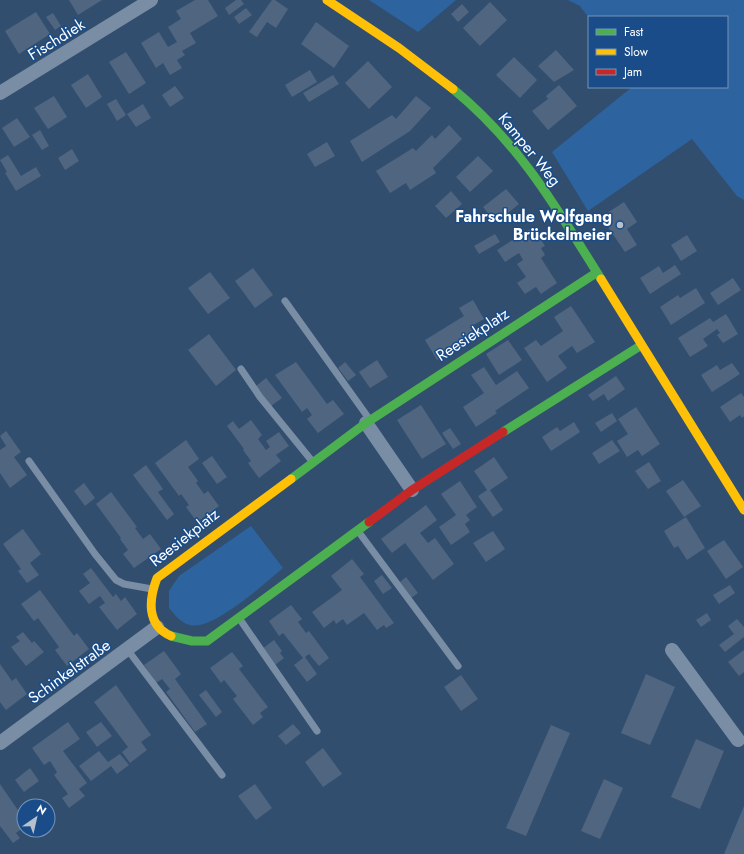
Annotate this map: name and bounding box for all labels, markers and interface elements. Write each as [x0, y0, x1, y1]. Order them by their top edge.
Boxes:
street label: Fischdiek [23, 12, 90, 66]
legend [588, 16, 728, 88]
text: Fast [624, 23, 643, 41]
text: Slow [624, 43, 649, 61]
text: Jam [622, 63, 642, 81]
street label: Kamper Weg [493, 108, 566, 191]
place label: Fahrschule Wolfgang Brückelmeier [455, 205, 612, 246]
marker: Fahrschule Wolfgang Brückelmeier [615, 220, 625, 230]
street label: Reesiekplatz [431, 302, 514, 367]
street label: Reesiekplatz [145, 502, 225, 572]
street label: Schinkelstraße [23, 634, 115, 709]
north arrow [16, 798, 56, 838]
text: N [33, 801, 50, 819]

